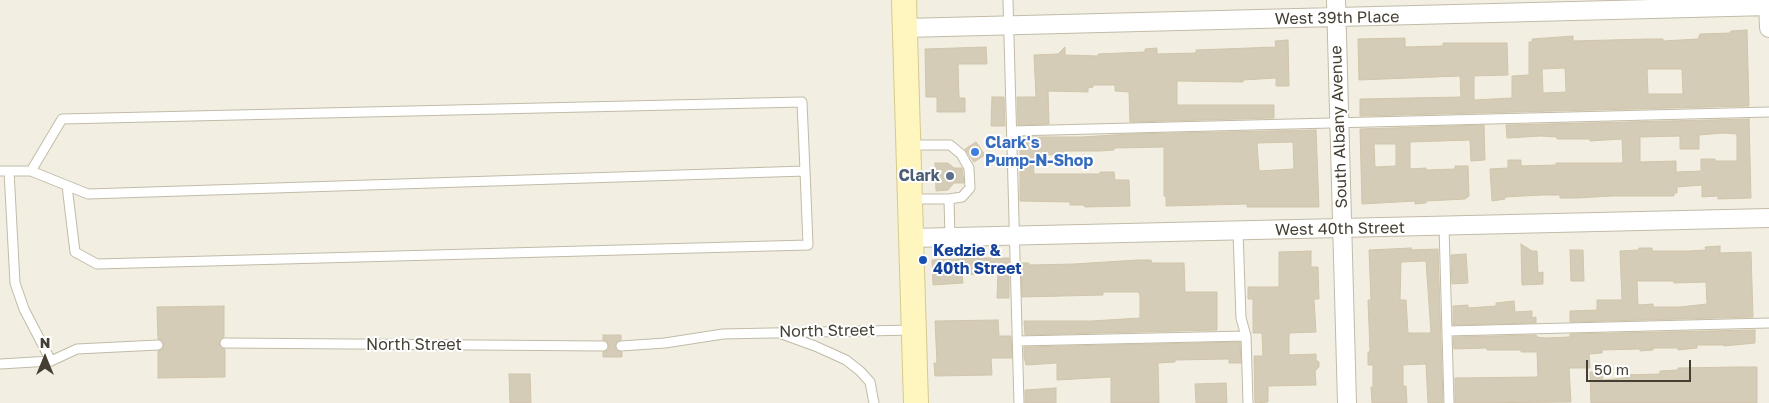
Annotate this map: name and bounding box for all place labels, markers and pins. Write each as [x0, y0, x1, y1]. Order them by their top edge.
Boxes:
place label: Clark's Pump-N-Shop [985, 133, 1093, 171]
marker: Clark's Pump-N-Shop [969, 146, 981, 158]
place label: Clark [898, 166, 940, 186]
marker: Clark [944, 170, 956, 182]
place label: Kedzie & 40th Street [933, 241, 1022, 279]
marker: Kedzie & 40th Street [917, 254, 929, 266]

